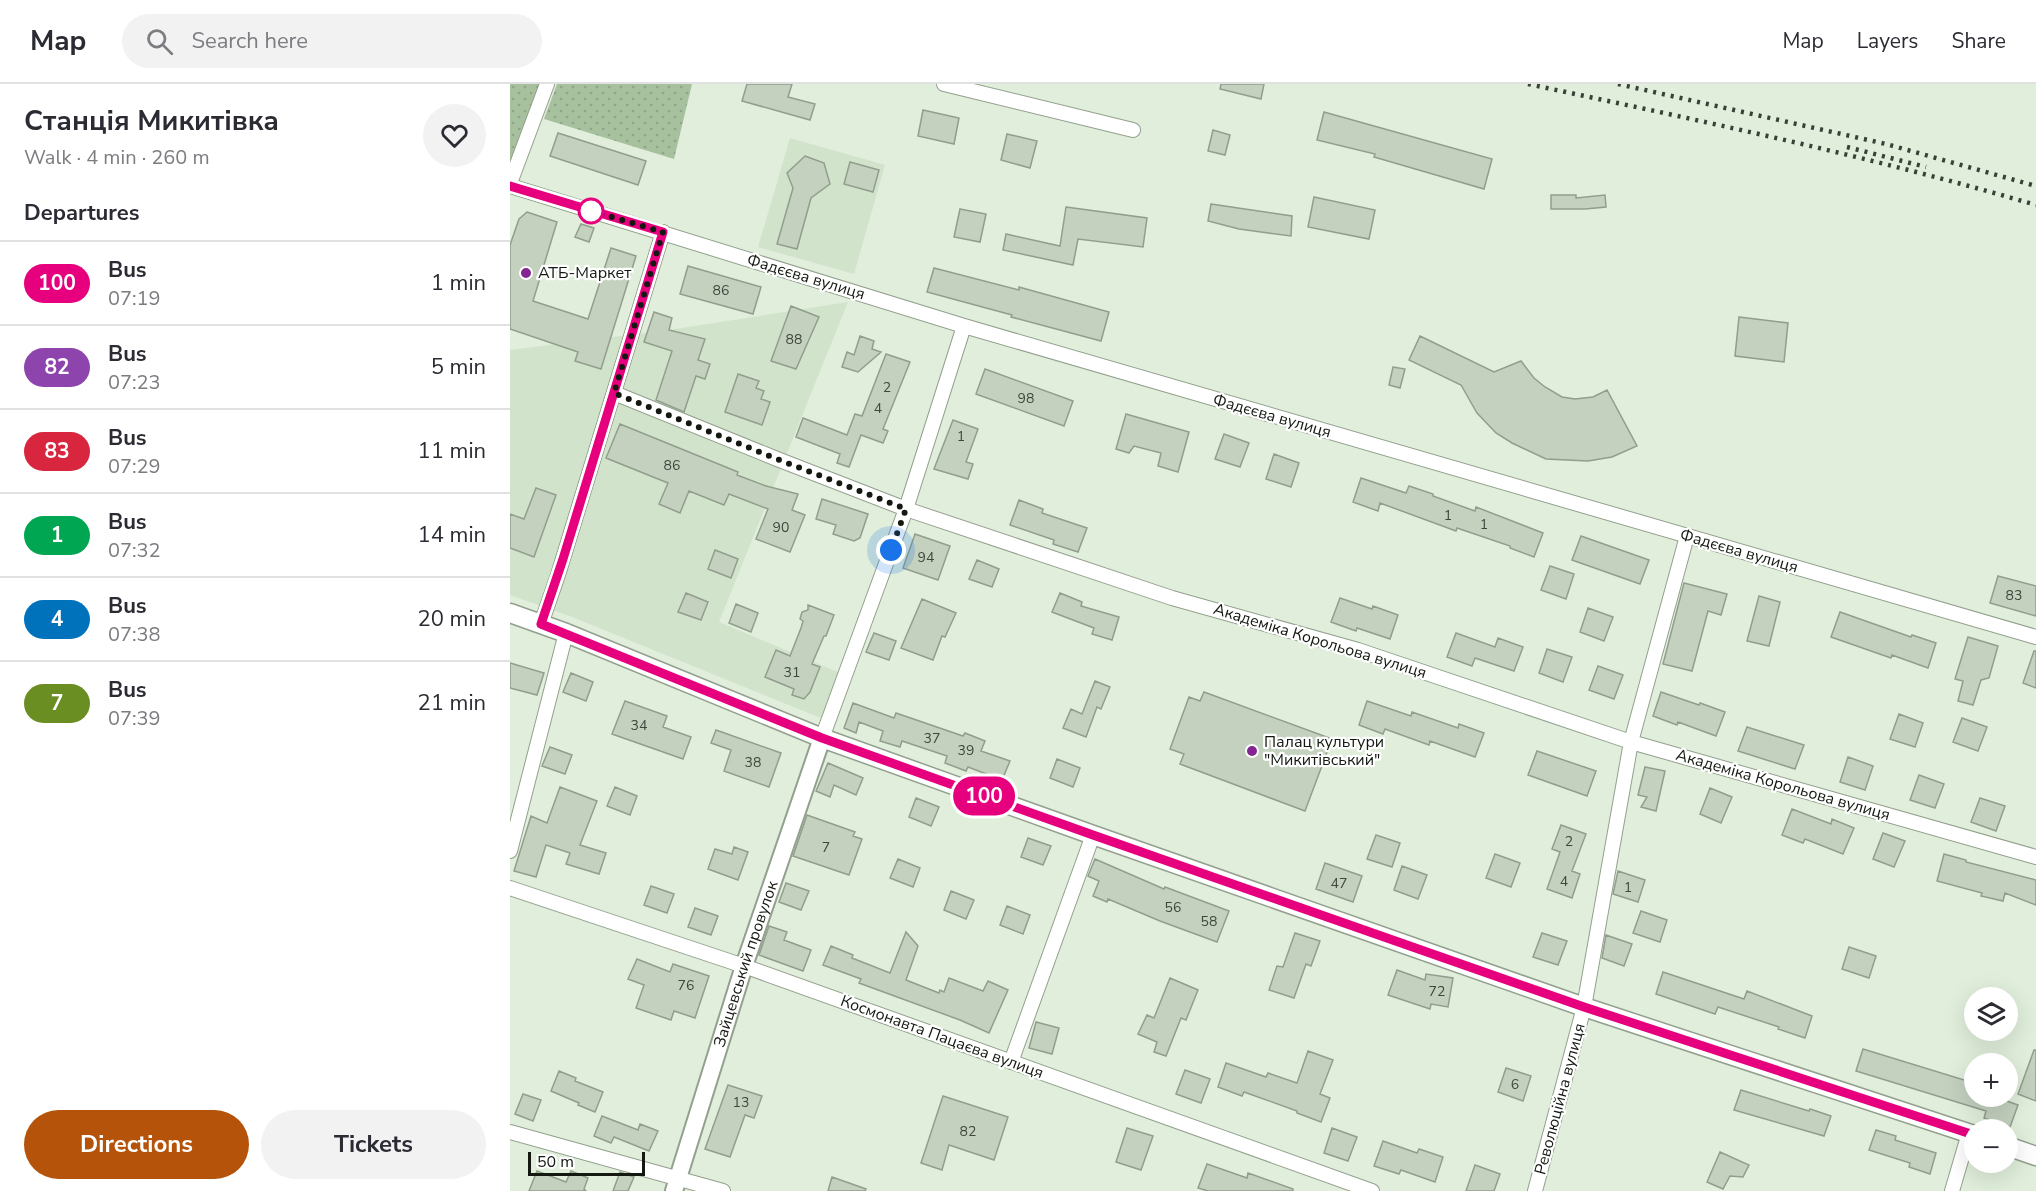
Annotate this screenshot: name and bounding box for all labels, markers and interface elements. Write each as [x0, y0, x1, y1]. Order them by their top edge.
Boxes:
search box [122, 14, 542, 68]
text: Map [30, 22, 86, 60]
icon: search [143, 25, 176, 58]
text: Search here [191, 26, 308, 56]
text: Map [1782, 27, 1824, 55]
text: Layers [1857, 27, 1918, 55]
text: Share [1951, 27, 2006, 55]
text: Станція Микитівка [24, 102, 279, 140]
button: heart [423, 104, 486, 167]
text: Walk · 4 min · 260 m [24, 144, 210, 171]
text: Departures [24, 198, 139, 228]
unlabelled marker [578, 198, 604, 224]
street label: Фадєєва вулиця [744, 249, 868, 305]
text: Bus [108, 255, 147, 285]
place label: АТБ-Маркет [538, 262, 632, 284]
marker: АТБ-Маркет [519, 266, 533, 280]
text: 1 min [431, 268, 486, 298]
text: 100 [38, 269, 76, 297]
house number: 86 [713, 281, 729, 300]
text: 07:19 [108, 285, 161, 312]
house number: 88 [786, 330, 802, 349]
text: Bus [108, 339, 147, 369]
text: 5 min [431, 352, 486, 382]
text: 82 [44, 353, 70, 381]
text: 07:23 [108, 369, 161, 396]
house number: 2 [883, 378, 891, 397]
house number: 98 [1018, 389, 1034, 408]
street label: Фадєєва вулиця [1210, 389, 1334, 443]
house number: 4 [874, 399, 882, 418]
text: Bus [108, 423, 147, 453]
house number: 1 [957, 427, 965, 446]
text: 11 min [418, 436, 486, 466]
text: 83 [44, 437, 70, 465]
text: 07:29 [108, 453, 161, 480]
house number: 86 [664, 456, 680, 475]
house number: 1 [1444, 506, 1452, 525]
text: Bus [108, 507, 147, 537]
house number: 1 [1480, 515, 1488, 534]
house number: 90 [773, 518, 789, 537]
text: 14 min [418, 520, 486, 550]
text: 1 [51, 521, 63, 549]
street label: Фадєєва вулиця [1677, 524, 1801, 578]
your location [876, 535, 906, 565]
text: 07:32 [108, 537, 161, 564]
house number: 94 [918, 548, 934, 567]
house number: 83 [2006, 586, 2022, 605]
text: Bus [108, 591, 147, 621]
street label: Академіка Корольова вулиця [1211, 598, 1429, 684]
text: 20 min [418, 604, 486, 634]
text: 4 [51, 605, 63, 633]
text: 07:38 [108, 621, 161, 648]
house number: 31 [784, 663, 800, 682]
text: Bus [108, 675, 147, 705]
text: 21 min [418, 688, 486, 718]
text: 7 [51, 689, 63, 717]
text: 07:39 [108, 705, 161, 732]
house number: 34 [631, 716, 647, 735]
house number: 37 [924, 729, 940, 748]
place label: Палац культури "Микитівський" [1264, 731, 1384, 771]
house number: 39 [958, 741, 974, 760]
marker: Палац культури "Микитівський" [1245, 744, 1259, 758]
street label: Академіка Корольова вулиця [1673, 744, 1893, 826]
house number: 38 [745, 753, 761, 772]
line badge: 100 [950, 776, 1018, 816]
text: 100 [965, 782, 1003, 810]
house number: 2 [1565, 832, 1573, 851]
house number: 7 [822, 838, 830, 857]
house number: 4 [1560, 872, 1568, 891]
house number: 47 [1331, 874, 1347, 893]
street label: Зайцевський провулок [708, 877, 784, 1050]
house number: 1 [1624, 878, 1632, 897]
house number: 56 [1165, 898, 1181, 917]
house number: 58 [1201, 912, 1217, 931]
house number: 76 [678, 976, 694, 995]
house number: 72 [1429, 982, 1445, 1001]
map controls [1964, 987, 2018, 1173]
button: layers [1964, 987, 2018, 1041]
street label: Космонавта Пацаєва вулиця [837, 990, 1047, 1084]
street label: Революційна вулиця [1529, 1021, 1591, 1177]
button: + [1964, 1053, 2018, 1107]
house number: 6 [1511, 1075, 1519, 1094]
house number: 13 [733, 1093, 749, 1112]
button: Directions [24, 1110, 249, 1179]
button: Tickets [261, 1110, 486, 1179]
button: − [1964, 1119, 2018, 1173]
house number: 82 [960, 1122, 976, 1141]
scale bar [528, 1149, 645, 1176]
text: 50 m [537, 1151, 574, 1173]

